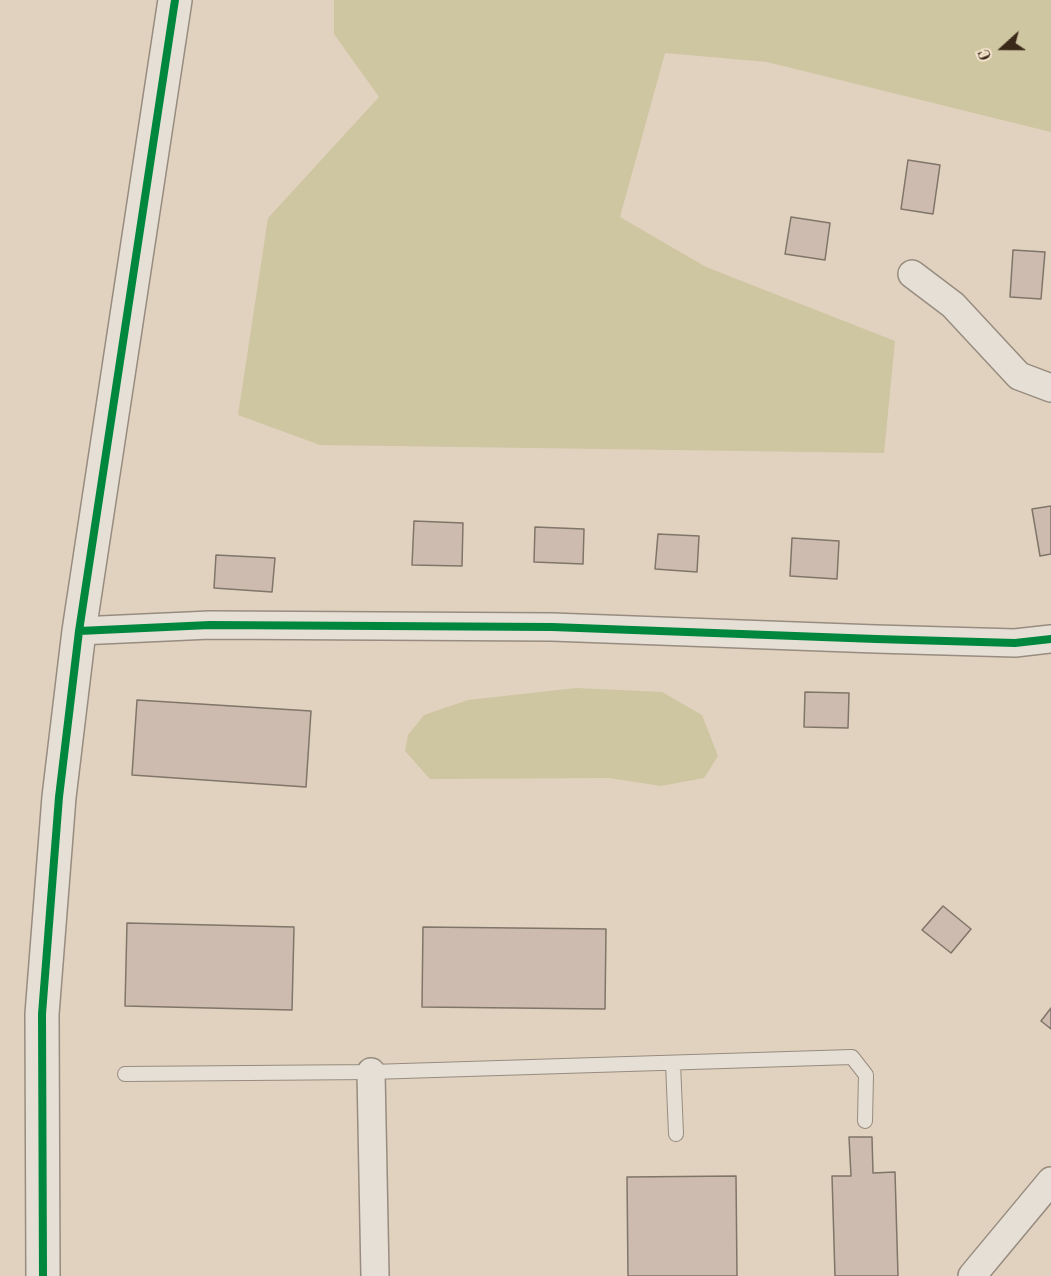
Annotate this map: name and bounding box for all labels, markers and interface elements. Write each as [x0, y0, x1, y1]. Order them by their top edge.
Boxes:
north arrow [973, 18, 1033, 78]
text: С [977, 47, 996, 62]

